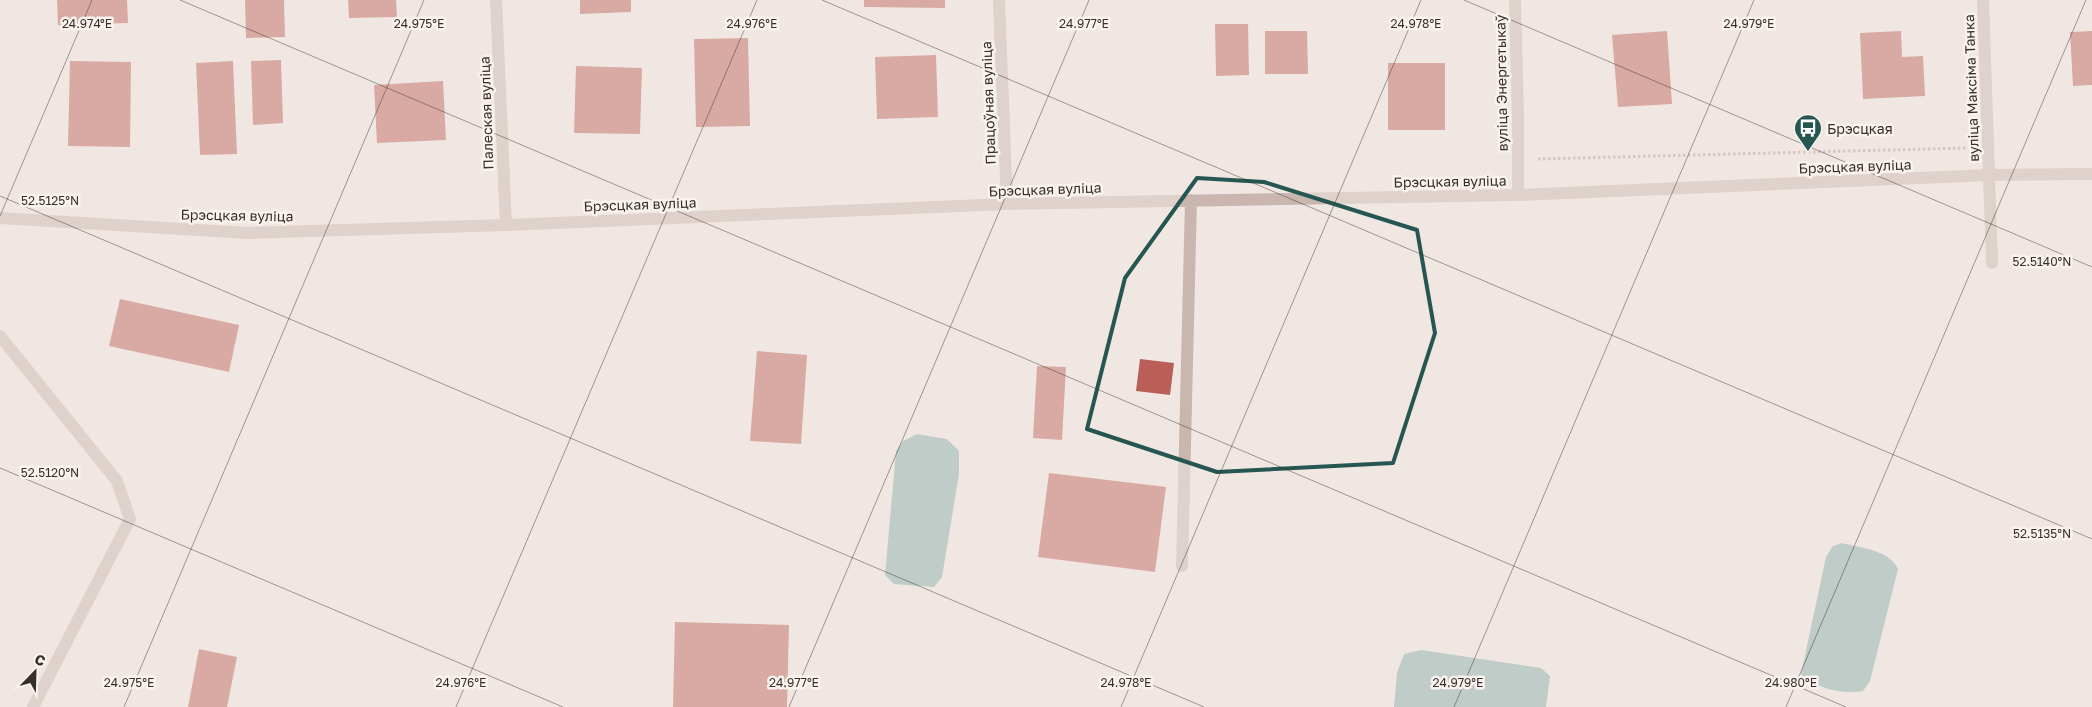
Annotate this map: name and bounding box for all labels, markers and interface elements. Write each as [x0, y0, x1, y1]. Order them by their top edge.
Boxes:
street label: вуліца Энергетыкаў [1491, 14, 1511, 152]
street label: вуліца Максіма Танка [1960, 14, 1982, 162]
text: 24.974°E [62, 16, 112, 31]
text: 24.975°E [394, 16, 444, 31]
text: 24.976°E [727, 16, 777, 31]
text: 24.977°E [1059, 16, 1109, 31]
text: 24.978°E [1391, 16, 1441, 31]
text: 24.979°E [1724, 16, 1774, 31]
street label: Працоўная вуліца [977, 41, 999, 165]
street label: Палеская вуліца [476, 56, 496, 170]
bus stop icon: Брэсцкая [1793, 113, 1823, 152]
place label: Брэсцкая [1827, 120, 1893, 137]
street label: Брэсцкая вуліца [1798, 156, 1912, 176]
street label: Брэсцкая вуліца [1393, 172, 1507, 190]
street label: Брэсцкая вуліца [988, 179, 1102, 199]
text: 52.5125°N [21, 193, 79, 208]
street label: Брэсцкая вуліца [583, 194, 697, 214]
street label: Брэсцкая вуліца [180, 206, 294, 224]
text: 52.5140°N [2013, 254, 2071, 269]
text: 52.5120°N [21, 465, 79, 480]
text: 52.5135°N [2013, 526, 2071, 541]
north arrow [10, 647, 60, 697]
text: С [32, 650, 48, 669]
text: 24.975°E [104, 675, 154, 690]
text: 24.976°E [436, 675, 486, 690]
text: 24.977°E [769, 675, 819, 690]
text: 24.978°E [1101, 675, 1151, 690]
text: 24.979°E [1433, 675, 1483, 690]
text: 24.980°E [1765, 675, 1817, 690]

